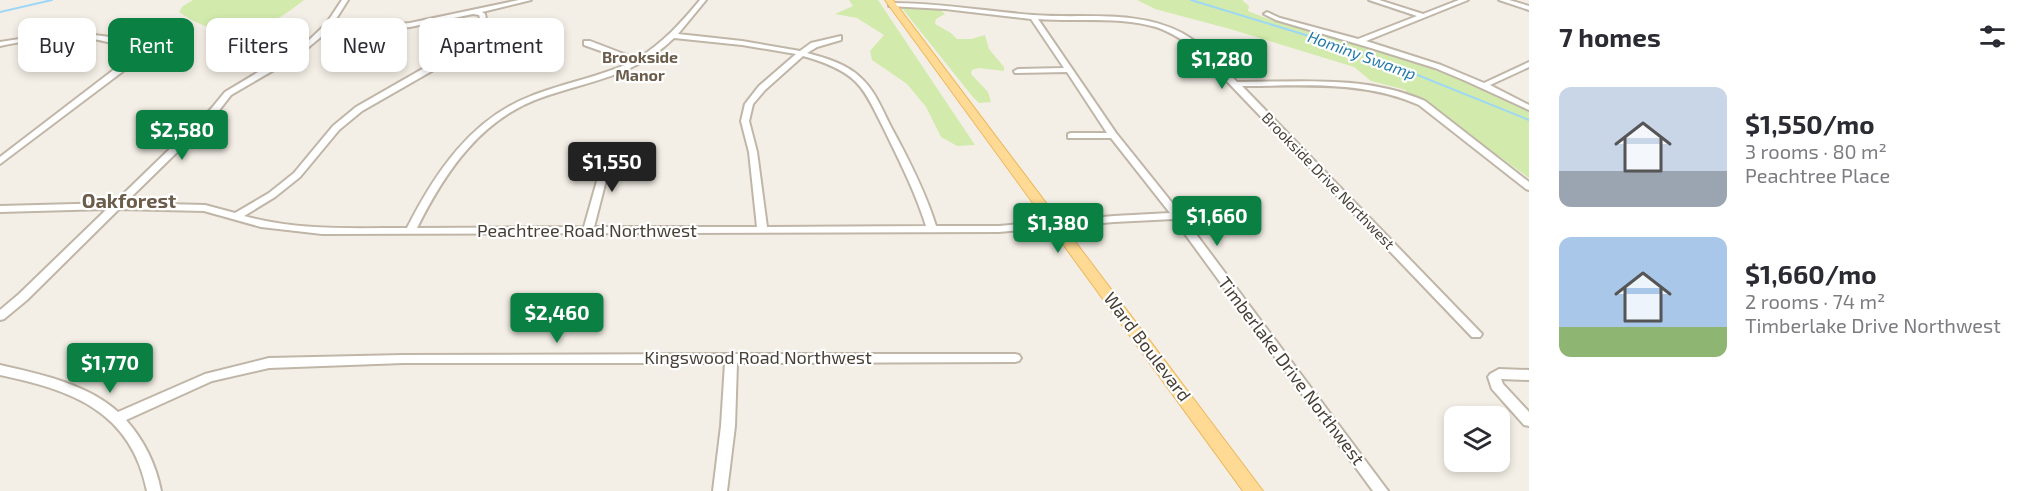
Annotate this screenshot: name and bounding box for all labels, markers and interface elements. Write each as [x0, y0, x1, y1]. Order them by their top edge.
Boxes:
chip: Buy [18, 18, 96, 72]
chip: Rent [108, 18, 194, 72]
chip: Filters [206, 18, 309, 72]
chip: New [321, 18, 407, 72]
chip: Apartment [419, 18, 564, 72]
icon: filters [1976, 20, 2009, 53]
text: 7 homes [1559, 21, 1661, 52]
water label: Hominy Swamp [1305, 26, 1419, 84]
pin: $1,280 [1173, 39, 1271, 90]
text: $1,280 [1191, 46, 1253, 70]
district label: Brookside Manor [602, 47, 678, 84]
street label: Brookside Drive Northwest [1259, 108, 1399, 253]
text: $1,550/mo [1745, 108, 1875, 139]
pin: $2,580 [133, 110, 231, 161]
icon: home [1607, 111, 1679, 183]
text: $2,580 [150, 117, 214, 141]
text: 3 rooms · 80 m² [1745, 139, 1887, 163]
pin: $1,550 [563, 142, 661, 193]
text: $1,550 [582, 149, 642, 173]
text: Peachtree Place [1745, 163, 1890, 187]
district label: Oakforest [82, 188, 176, 212]
pin: $1,660 [1168, 196, 1266, 247]
pin: $1,380 [1009, 203, 1107, 254]
text: $1,660 [1186, 203, 1248, 227]
text: $1,380 [1027, 210, 1089, 234]
street label: Peachtree Road Northwest [477, 219, 697, 241]
text: $1,660/mo [1745, 258, 1876, 289]
icon: home [1607, 261, 1679, 333]
street label: Timberlake Drive Northwest [1214, 272, 1370, 469]
street label: Ward Boulevard [1099, 287, 1196, 405]
text: 2 rooms · 74 m² [1745, 289, 1885, 313]
pin: $2,460 [508, 293, 606, 344]
text: $2,460 [524, 300, 590, 324]
text: Timberlake Drive Northwest [1745, 313, 2001, 337]
pin: $1,770 [61, 343, 159, 394]
street label: Kingswood Road Northwest [644, 346, 872, 368]
text: $1,770 [81, 350, 139, 374]
map controls [1444, 406, 1510, 472]
button: layers [1444, 406, 1510, 472]

